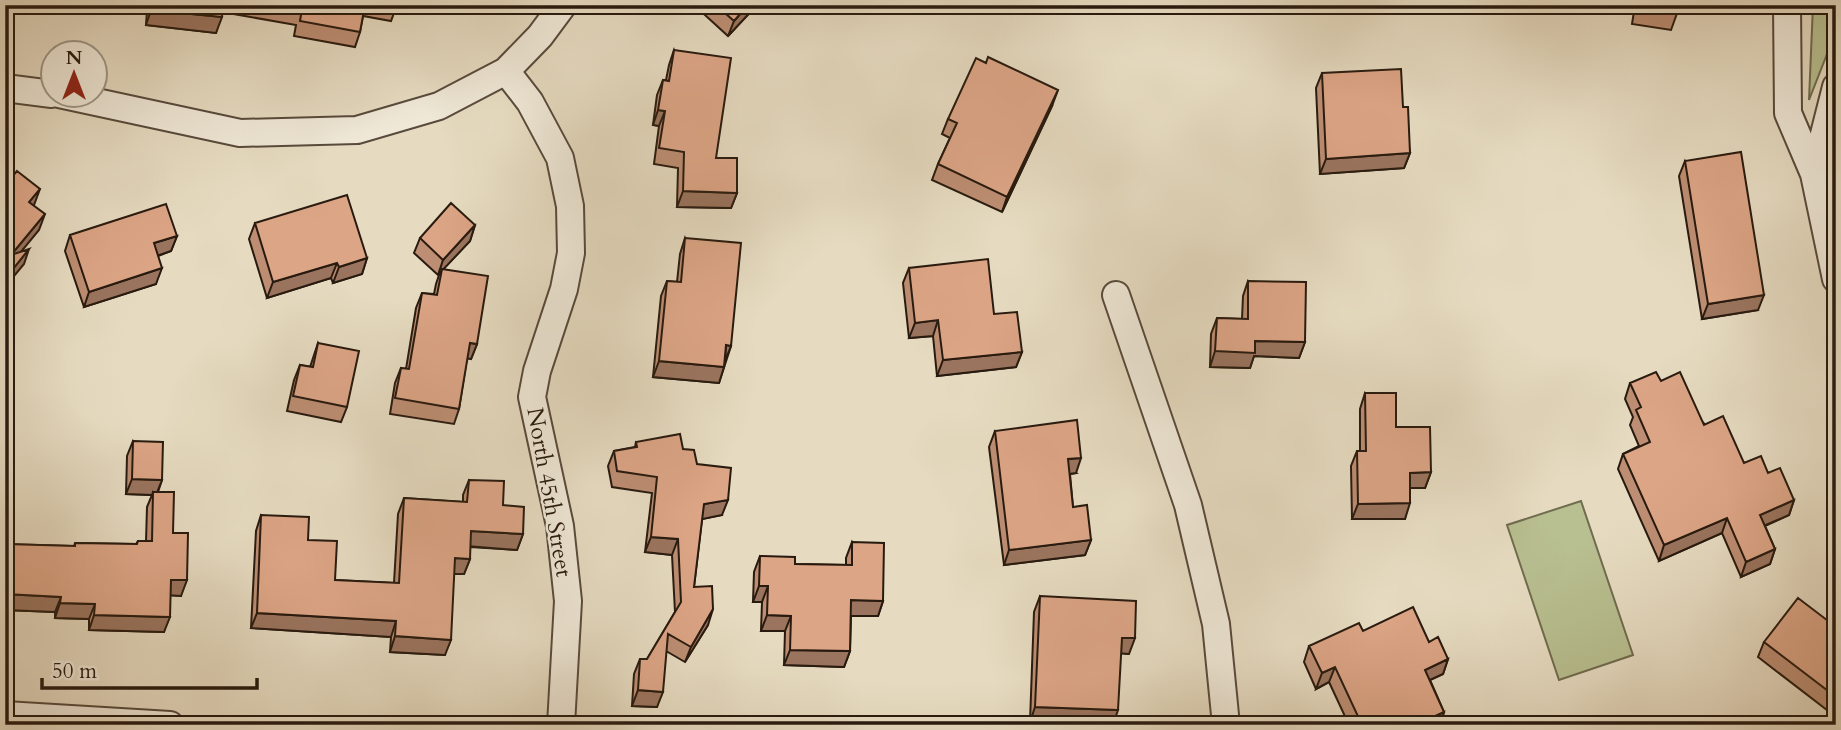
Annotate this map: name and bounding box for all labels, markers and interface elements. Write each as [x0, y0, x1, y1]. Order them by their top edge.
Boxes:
north arrow [38, 38, 108, 108]
text: N [66, 45, 83, 71]
street label: North 45th Street [519, 405, 580, 579]
scale bar [42, 646, 257, 690]
text: 50 m [52, 657, 97, 686]

